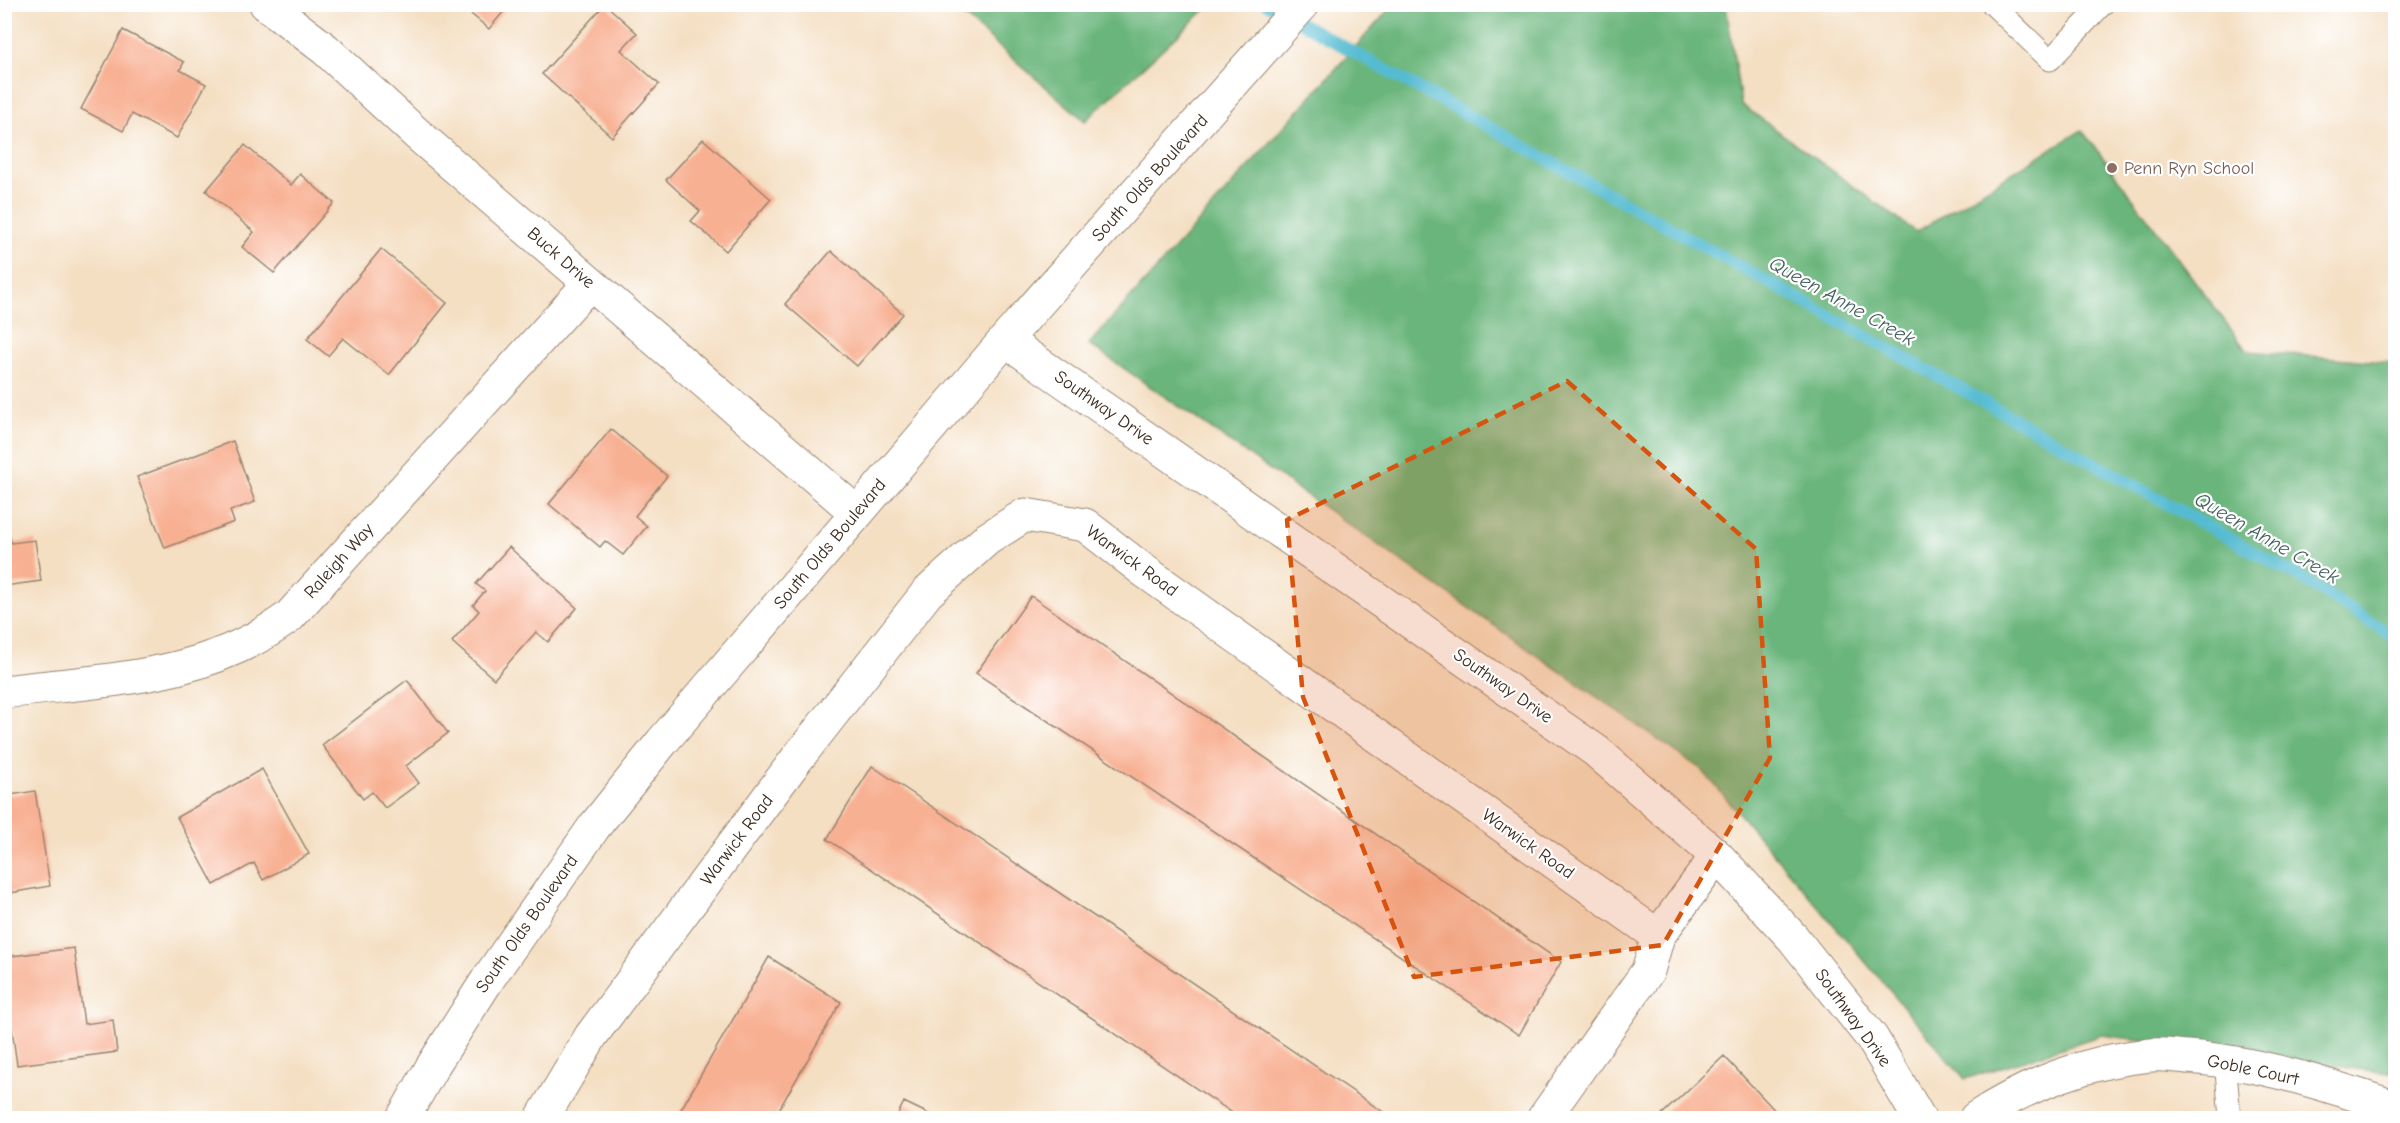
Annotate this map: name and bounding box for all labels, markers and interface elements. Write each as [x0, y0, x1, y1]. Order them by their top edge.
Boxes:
street label: South Olds Boulevard [1088, 110, 1212, 246]
place label: Penn Ryn School [2124, 158, 2254, 179]
marker: Penn Ryn School [2105, 161, 2119, 175]
street label: Buck Drive [523, 223, 599, 293]
water label: Queen Anne Creek [1765, 252, 1919, 351]
street label: Southway Drive [1050, 366, 1158, 450]
street label: South Olds Boulevard [769, 475, 891, 613]
water label: Queen Anne Creek [2191, 487, 2343, 589]
street label: Raleigh Way [300, 518, 379, 603]
street label: Warwick Road [1082, 521, 1182, 601]
street label: Southway Drive [1449, 644, 1557, 728]
street label: Warwick Road [696, 791, 778, 889]
street label: Warwick Road [1478, 804, 1578, 884]
street label: South Olds Boulevard [472, 851, 582, 997]
street label: Southway Drive [1810, 965, 1896, 1071]
street label: Goble Court [2205, 1050, 2302, 1090]

